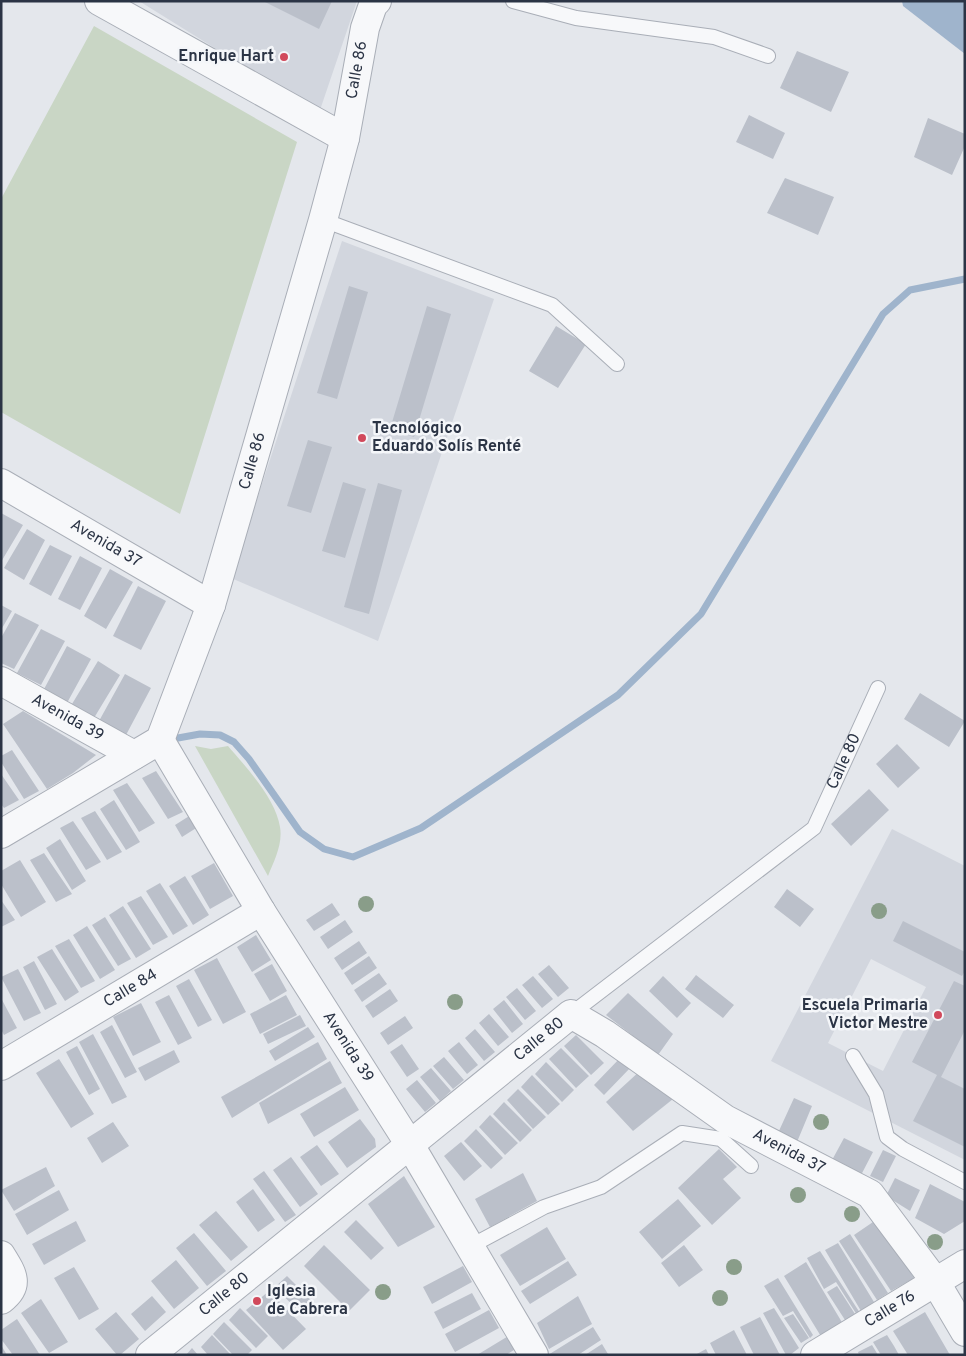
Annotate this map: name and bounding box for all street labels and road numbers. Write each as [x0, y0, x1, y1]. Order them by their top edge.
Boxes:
street label: Calle 86 [342, 39, 372, 101]
street label: Calle 86 [235, 430, 271, 492]
street label: Avenida 37 [66, 515, 145, 572]
street label: Avenida 39 [28, 690, 107, 746]
street label: Calle 80 [823, 730, 866, 793]
street label: Calle 84 [100, 965, 161, 1012]
street label: Avenida 39 [318, 1008, 378, 1086]
street label: Calle 80 [510, 1013, 569, 1066]
street label: Avenida 37 [749, 1125, 828, 1179]
street label: Calle 80 [195, 1268, 254, 1321]
street label: Calle 76 [861, 1286, 919, 1332]

